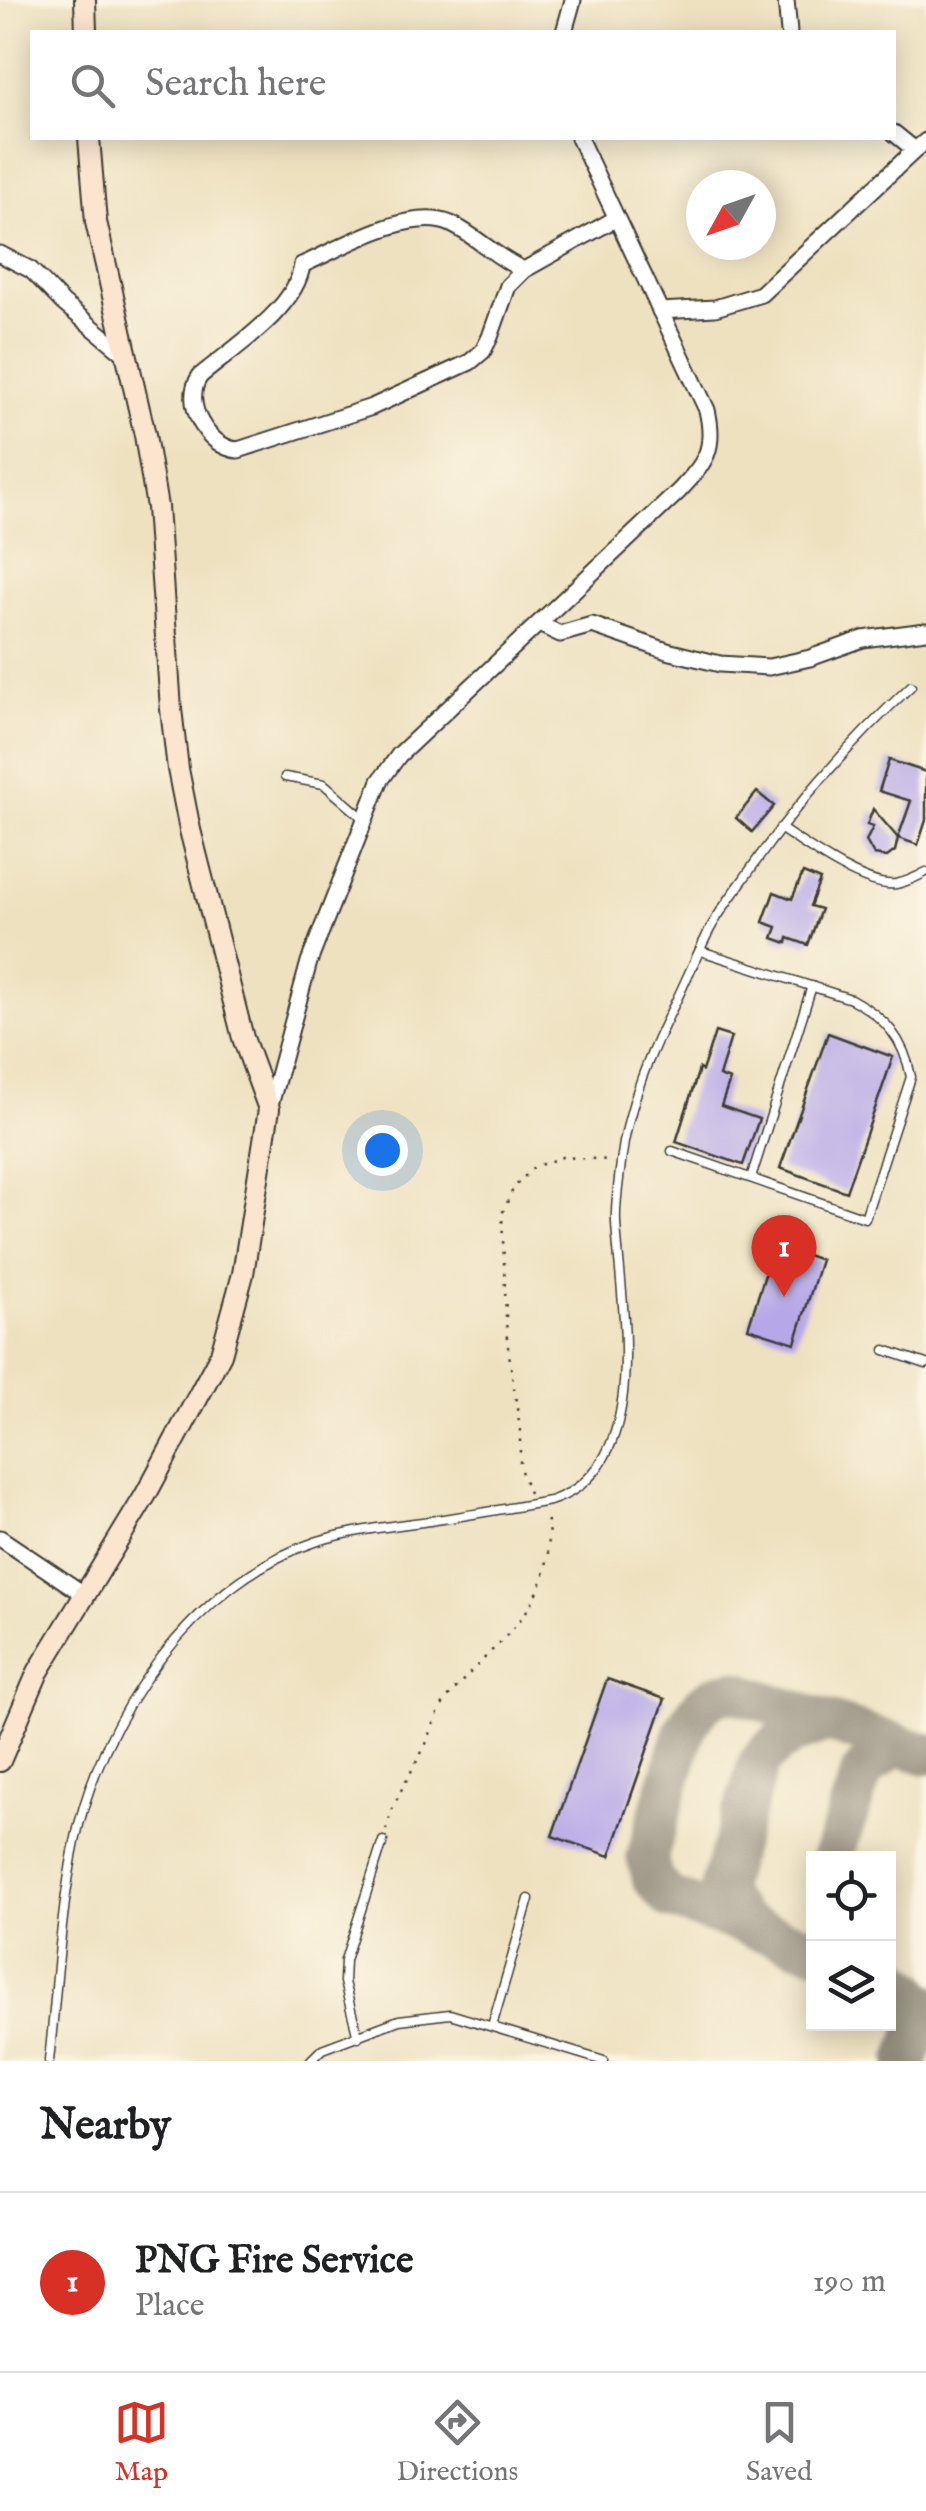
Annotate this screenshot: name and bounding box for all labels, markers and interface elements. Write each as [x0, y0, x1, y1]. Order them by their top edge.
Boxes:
search box [30, 30, 896, 140]
icon: search [65, 58, 120, 113]
text: Search here [145, 61, 326, 109]
north arrow [686, 170, 776, 260]
your location [357, 1125, 408, 1176]
pin: 1 [752, 1214, 816, 1297]
map controls [806, 1851, 896, 2031]
button: locate [806, 1851, 896, 1941]
button: layers [806, 1941, 896, 2031]
text: Nearby [40, 2100, 171, 2153]
text: PNG Fire Service [135, 2238, 413, 2286]
text: 1 [67, 2262, 78, 2303]
text: 190 m [813, 2262, 886, 2303]
text: Place [135, 2286, 205, 2327]
tab: Map [114, 2395, 169, 2490]
tab: Directions [396, 2395, 518, 2490]
tab: Saved [746, 2395, 812, 2490]

